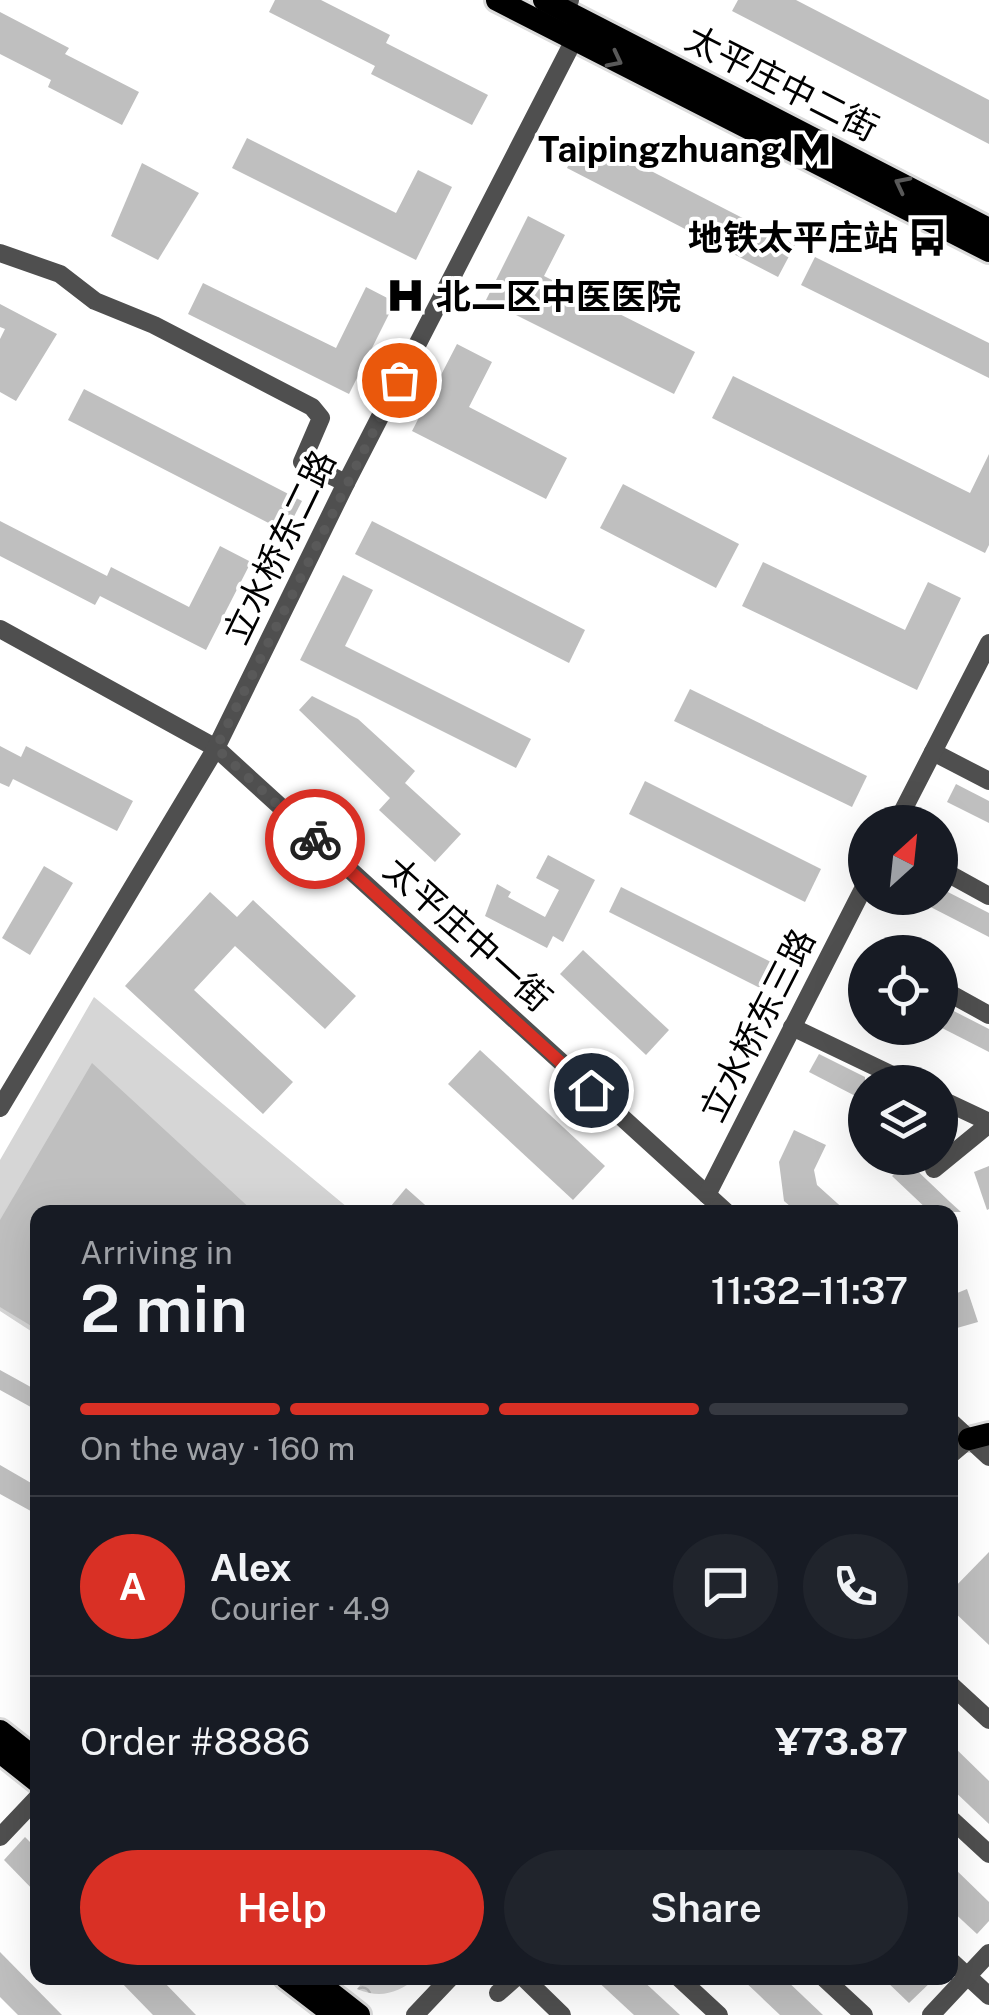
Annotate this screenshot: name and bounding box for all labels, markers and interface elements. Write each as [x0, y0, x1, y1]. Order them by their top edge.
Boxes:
street label: 太平庄中二街 [679, 17, 885, 149]
one-way arrow [605, 48, 623, 68]
metro station icon: Taipingzhuang [791, 128, 833, 170]
place label: Taipingzhuang [538, 129, 782, 170]
one-way arrow [895, 177, 913, 196]
bus stop icon: 地铁太平庄站 [907, 216, 949, 258]
place label: 地铁太平庄站 [688, 217, 898, 258]
hospital icon: 北二区中医医院 [385, 275, 427, 317]
place label: 北二区中医医院 [436, 276, 681, 317]
pin [357, 338, 442, 423]
icon: bag [372, 353, 427, 408]
street label: 立水桥东二路 [215, 444, 343, 650]
courier [265, 789, 365, 889]
north arrow [848, 805, 958, 915]
map controls [848, 805, 958, 1175]
icon: bike [288, 812, 343, 867]
street label: 太平庄中一街 [376, 849, 560, 1019]
street label: 立水桥东三路 [691, 922, 823, 1128]
button: locate [848, 935, 958, 1045]
pin [549, 1048, 634, 1133]
icon: home [564, 1063, 619, 1118]
button: layers [848, 1065, 958, 1175]
text: Arriving in [80, 1234, 233, 1271]
text: 11:32–11:37 [711, 1268, 908, 1313]
text: 2 min [80, 1270, 248, 1347]
text: On the way · 160 m [80, 1430, 355, 1467]
button: chat [673, 1534, 778, 1639]
button: phone [803, 1534, 908, 1639]
text: Alex [210, 1545, 292, 1590]
text: A [119, 1564, 146, 1609]
text: Courier · 4.9 [210, 1590, 390, 1627]
text: Order #8886 [80, 1719, 310, 1764]
text: ¥73.87 [775, 1719, 908, 1764]
button: Help [80, 1850, 484, 1965]
button: Share [504, 1850, 908, 1965]

